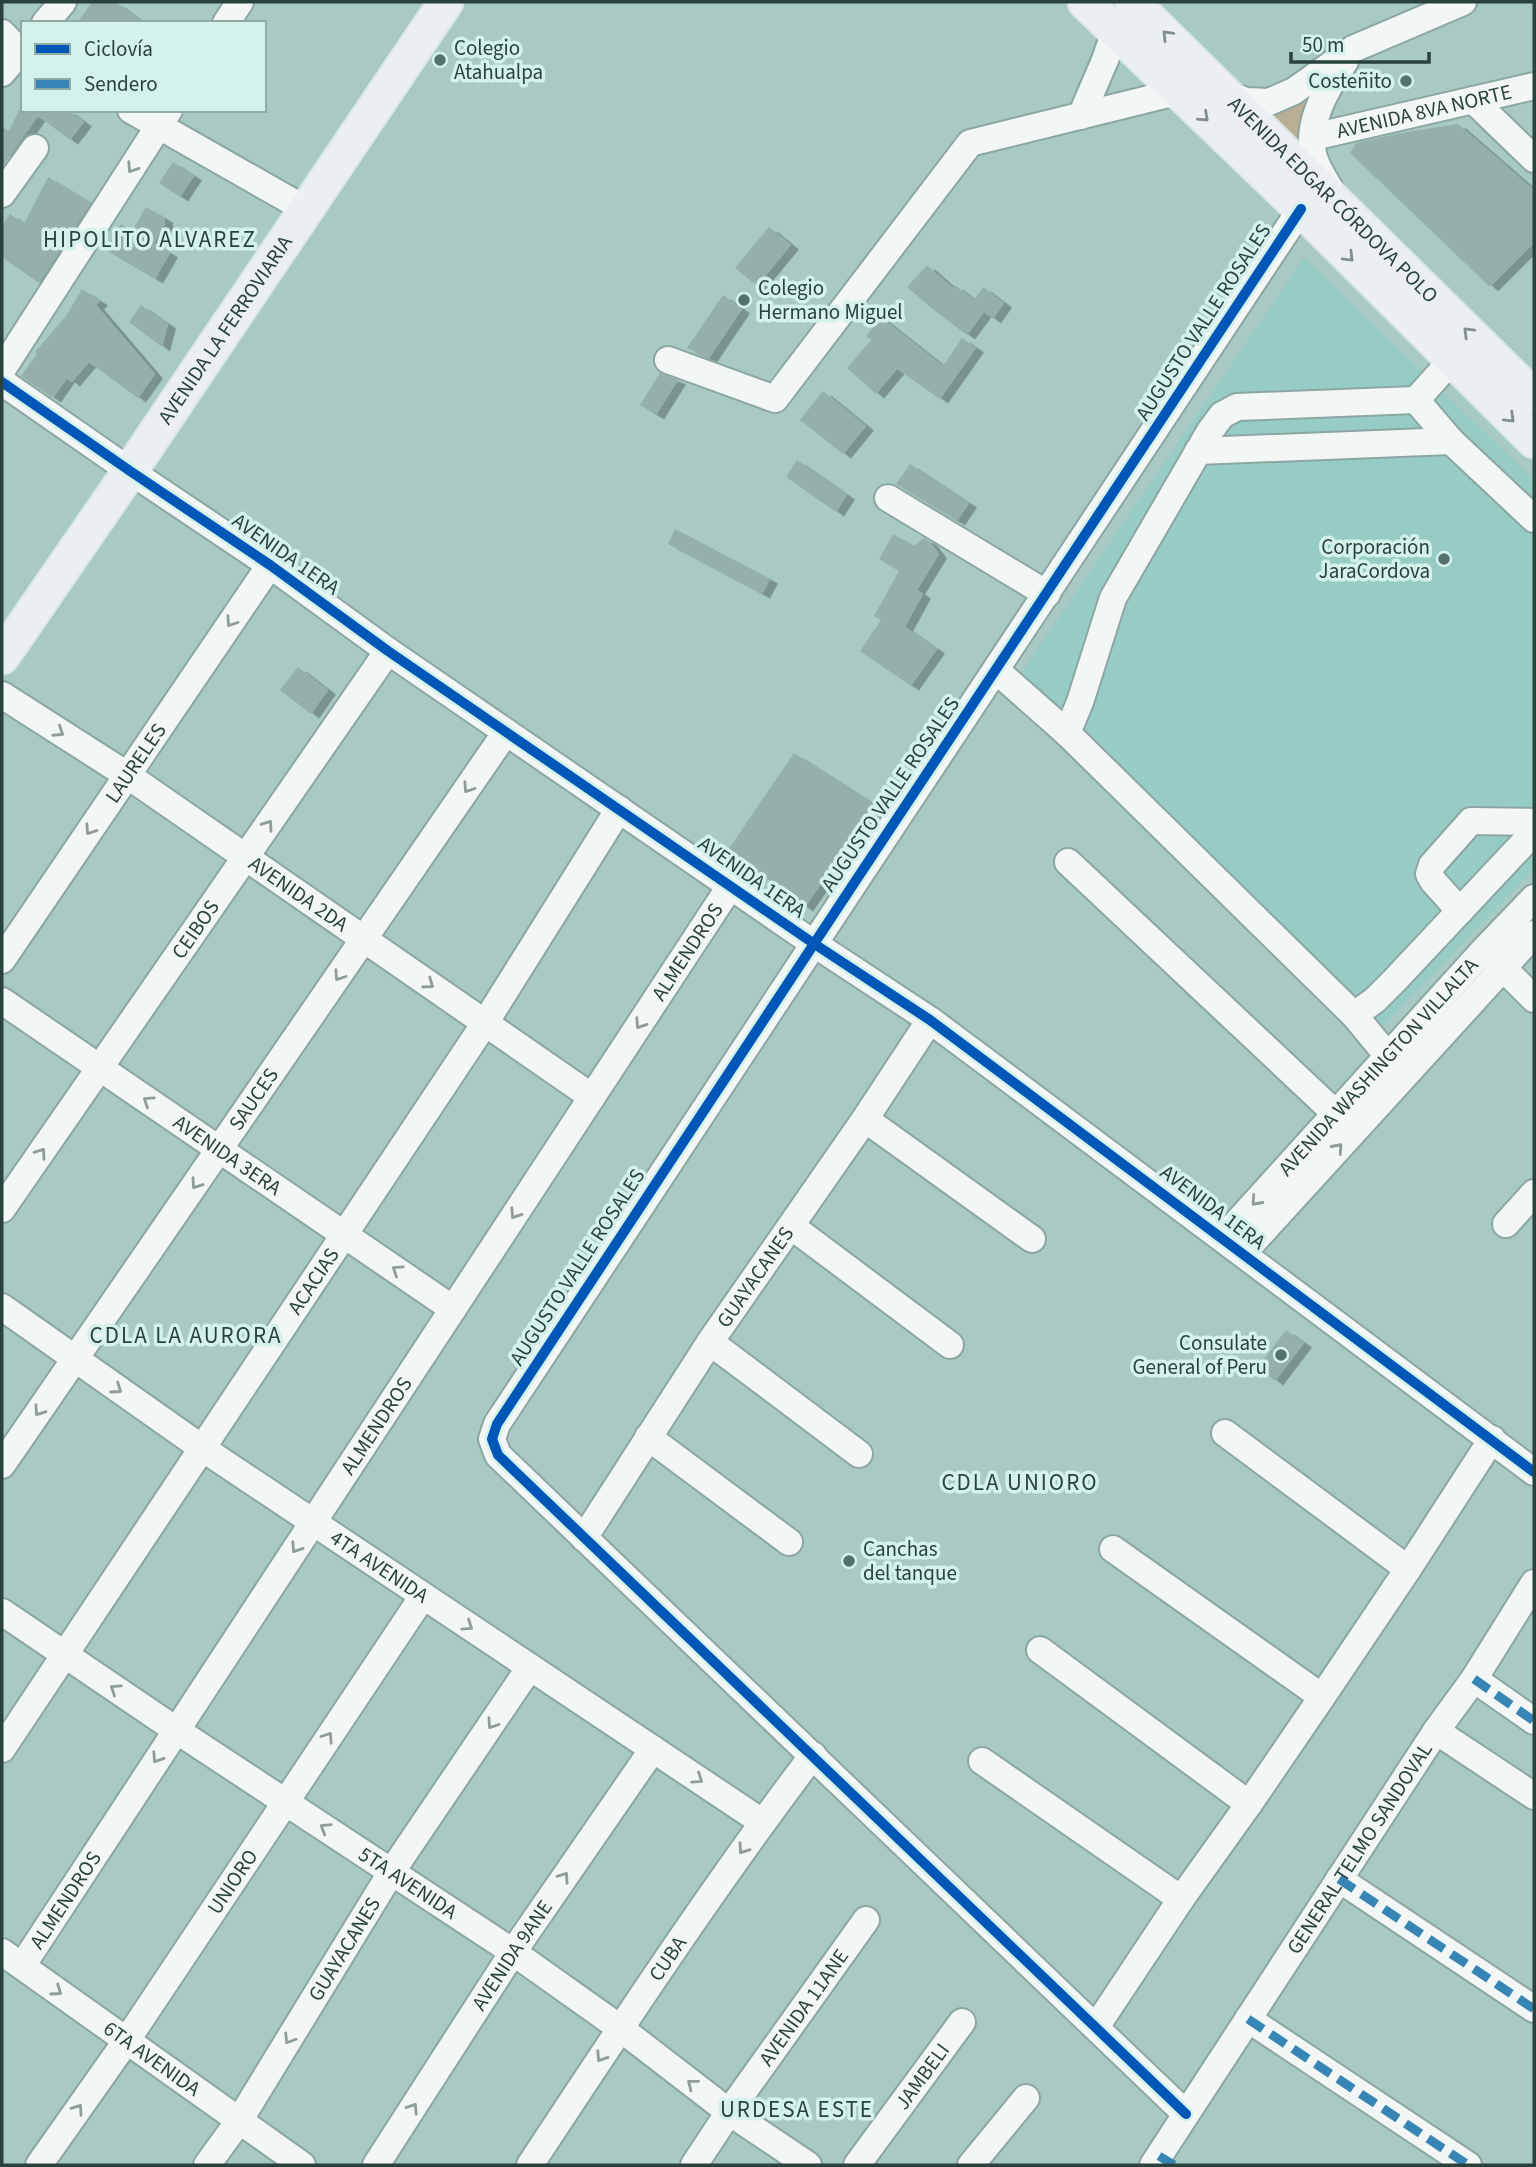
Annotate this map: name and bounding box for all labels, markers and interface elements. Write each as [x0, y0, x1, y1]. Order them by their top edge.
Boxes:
legend [21, 21, 266, 112]
scale bar [1291, 21, 1429, 65]
one-way arrow [1162, 30, 1175, 43]
text: 50 m [1302, 30, 1344, 60]
place label: Colegio Atahualpa [454, 33, 543, 87]
text: Ciclovía [84, 34, 153, 64]
marker: Colegio Atahualpa [432, 52, 448, 68]
place label: Costeñito [1308, 66, 1392, 96]
text: Sendero [84, 69, 158, 99]
marker: Costeñito [1398, 73, 1414, 89]
street label: AVENIDA 8VA NORTE [1334, 77, 1514, 146]
street label: AVENIDA EDGAR CÓRDOVA POLO [1221, 89, 1445, 310]
one-way arrow [1196, 109, 1209, 122]
one-way arrow [128, 160, 141, 173]
street label: AUGUSTO VALLE ROSALES [1128, 218, 1278, 426]
district label: HIPOLITO ALVAREZ [43, 223, 257, 256]
street label: AVENIDA LA FERROVIARIA [151, 229, 300, 430]
one-way arrow [1341, 249, 1354, 262]
place label: Colegio Hermano Miguel [758, 273, 903, 327]
marker: Colegio Hermano Miguel [736, 292, 752, 308]
one-way arrow [1463, 327, 1476, 340]
one-way arrow [1502, 409, 1515, 422]
street label: AVENIDA 1ERA [226, 506, 346, 603]
place label: Corporación JaraCordova [1319, 532, 1430, 586]
marker: Corporación JaraCordova [1436, 551, 1452, 567]
one-way arrow [226, 614, 239, 627]
street label: AUGUSTO VALLE ROSALES [813, 691, 967, 897]
street label: LAURELES [98, 717, 173, 809]
one-way arrow [52, 723, 65, 736]
one-way arrow [463, 780, 476, 793]
one-way arrow [260, 820, 272, 833]
one-way arrow [86, 822, 98, 835]
street label: AVENIDA 1ERA [692, 829, 812, 926]
street label: AVENIDA 2DA [243, 849, 355, 939]
street label: CEIBOS [164, 894, 227, 965]
street label: ALMENDROS [644, 897, 730, 1007]
street label: AVENIDA WASHINGTON VILLALTA [1271, 951, 1485, 1183]
one-way arrow [335, 968, 347, 981]
one-way arrow [422, 976, 435, 989]
one-way arrow [636, 1016, 648, 1029]
street label: SAUCES [221, 1062, 286, 1137]
one-way arrow [143, 1097, 156, 1109]
street label: AVENIDA 3ERA [167, 1107, 288, 1203]
one-way arrow [1330, 1143, 1343, 1156]
one-way arrow [33, 1148, 45, 1161]
street label: AVENIDA 1ERA [1154, 1157, 1272, 1257]
street label: AUGUSTO VALLE ROSALES [502, 1163, 652, 1371]
one-way arrow [192, 1176, 204, 1189]
one-way arrow [1252, 1193, 1265, 1206]
one-way arrow [510, 1207, 523, 1220]
street label: GUAYACANES [709, 1220, 801, 1334]
street label: ACACIAS [280, 1242, 346, 1320]
one-way arrow [392, 1266, 405, 1278]
district label: CDLA LA AURORA [90, 1319, 282, 1352]
place label: Consulate General of Peru [1133, 1328, 1267, 1382]
marker: Consulate General of Peru [1273, 1347, 1289, 1363]
street label: ALMENDROS [333, 1371, 419, 1481]
one-way arrow [109, 1381, 122, 1393]
one-way arrow [35, 1403, 47, 1416]
district label: CDLA UNIORO [941, 1466, 1099, 1499]
street label: 4TA AVENIDA [324, 1523, 435, 1611]
place label: Canchas del tanque [863, 1534, 957, 1588]
one-way arrow [292, 1540, 304, 1553]
marker: Canchas del tanque [841, 1553, 857, 1569]
one-way arrow [460, 1618, 473, 1630]
one-way arrow [110, 1685, 123, 1697]
one-way arrow [487, 1716, 500, 1729]
one-way arrow [320, 1732, 332, 1745]
street label: GENERAL TELMO SANDOVAL [1279, 1737, 1440, 1960]
one-way arrow [153, 1751, 166, 1764]
one-way arrow [690, 1771, 703, 1784]
one-way arrow [320, 1824, 333, 1836]
street label: 5TA AVENIDA [353, 1839, 464, 1927]
one-way arrow [739, 1841, 751, 1854]
street label: UNIORO [200, 1843, 265, 1920]
street label: ALMENDROS [22, 1845, 108, 1955]
one-way arrow [556, 1872, 568, 1885]
street label: GUAYACANES [301, 1891, 388, 2007]
street label: AVENIDA 9ANE [464, 1894, 560, 2016]
street label: CUBA [641, 1929, 694, 1987]
street label: AVENIDA 11ANE [752, 1943, 856, 2072]
one-way arrow [49, 1983, 62, 1995]
street label: 6TA AVENIDA [97, 2014, 207, 2104]
one-way arrow [285, 2031, 298, 2044]
street label: JAMBELI [888, 2037, 957, 2116]
one-way arrow [596, 2050, 609, 2063]
one-way arrow [688, 2079, 700, 2092]
district label: URDESA ESTE [720, 2093, 874, 2126]
one-way arrow [404, 2102, 417, 2115]
one-way arrow [70, 2104, 82, 2117]

